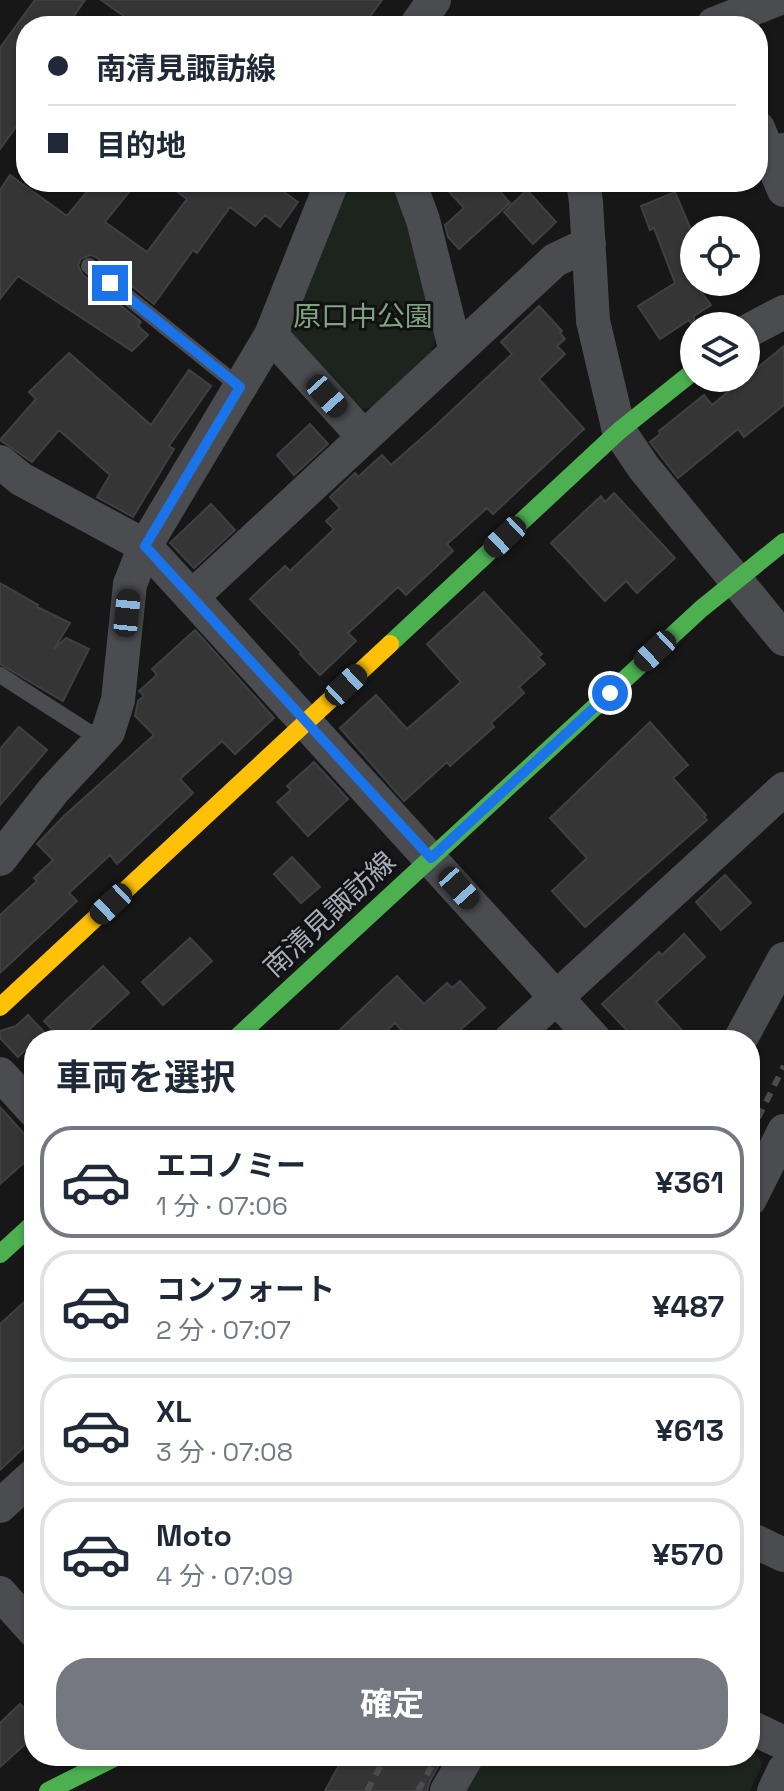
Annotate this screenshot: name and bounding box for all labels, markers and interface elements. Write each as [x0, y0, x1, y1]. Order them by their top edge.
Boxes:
text: 南清見諏訪線 [96, 49, 276, 88]
text: 目的地 [96, 126, 186, 165]
map controls [680, 216, 760, 392]
button: locate [680, 216, 760, 296]
route end [92, 265, 128, 301]
park label: 原口中公園 [293, 298, 433, 334]
button: layers [680, 312, 760, 392]
car [302, 370, 352, 422]
car [479, 512, 531, 562]
car [113, 588, 141, 638]
car [629, 626, 681, 676]
car [320, 660, 372, 710]
route start [592, 675, 628, 711]
street label: 南清見諏訪線 [255, 844, 403, 984]
car [434, 862, 484, 914]
car [85, 879, 137, 929]
text: 車両を選択 [56, 1055, 236, 1101]
icon: car [60, 1146, 132, 1218]
text: エコノミー [156, 1146, 306, 1185]
text: ¥361 [655, 1163, 724, 1202]
text: 1 分 · 07:06 [156, 1189, 288, 1223]
icon: car [60, 1270, 132, 1342]
text: コンフォート [156, 1270, 335, 1309]
text: ¥487 [652, 1287, 724, 1326]
text: 2 分 · 07:07 [156, 1313, 291, 1347]
text: XL [156, 1392, 192, 1431]
icon: car [60, 1394, 132, 1466]
text: ¥613 [655, 1411, 724, 1450]
text: 3 分 · 07:08 [156, 1435, 293, 1469]
text: Moto [156, 1516, 232, 1555]
icon: car [60, 1518, 132, 1590]
text: ¥570 [652, 1535, 724, 1574]
text: 4 分 · 07:09 [156, 1559, 293, 1593]
button: 確定 [56, 1658, 728, 1750]

